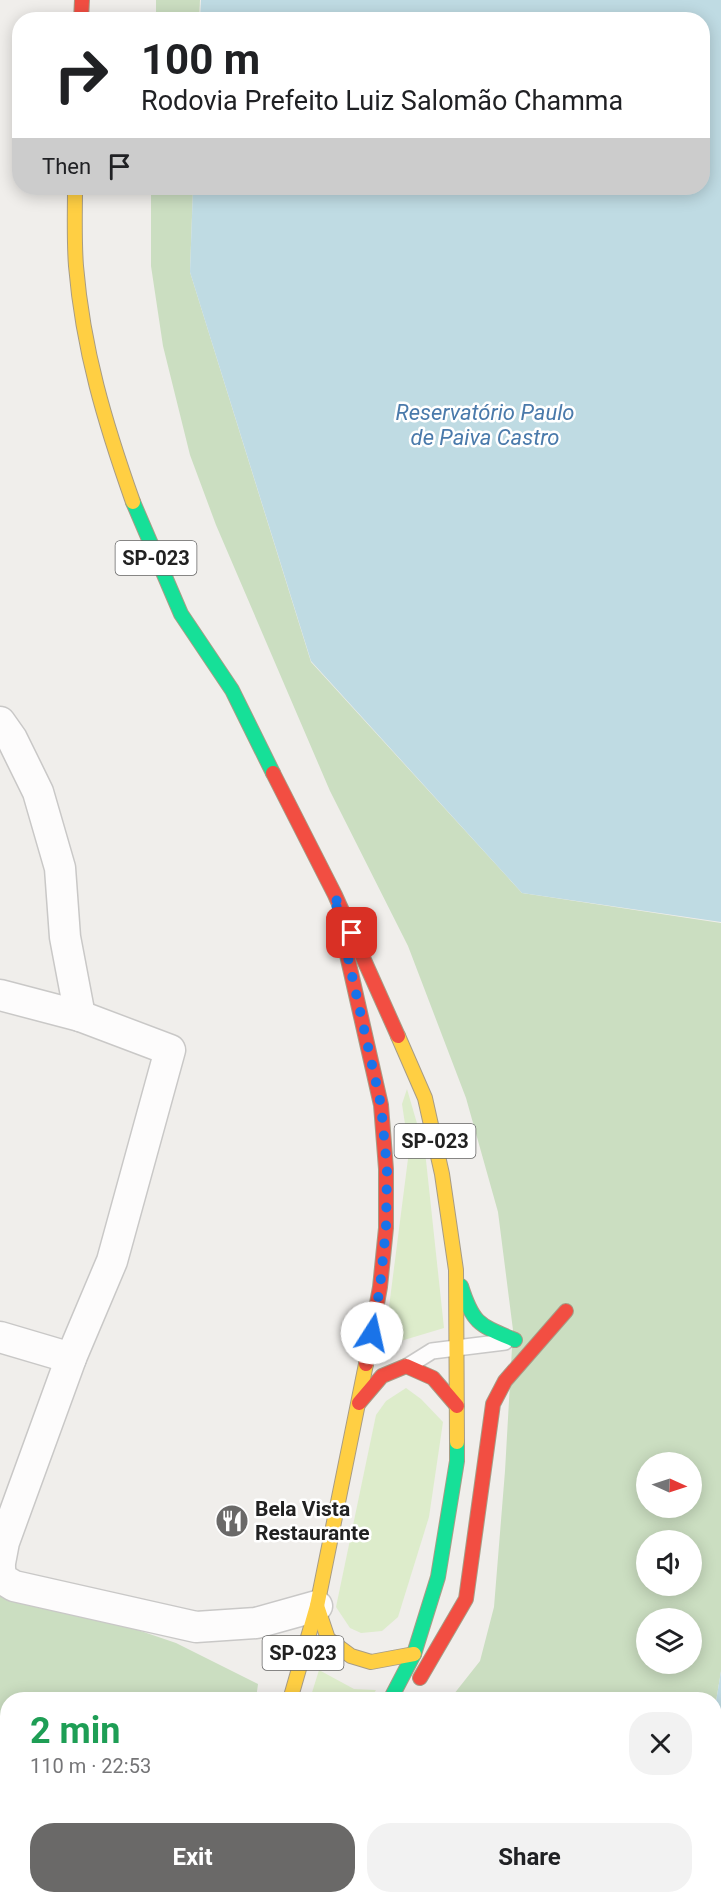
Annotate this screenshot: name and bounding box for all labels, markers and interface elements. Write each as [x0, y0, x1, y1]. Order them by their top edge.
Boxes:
text: 100 m [141, 35, 260, 84]
icon: right [42, 36, 120, 114]
text: Rodovia Prefeito Luiz Salomão Chamma [141, 85, 623, 117]
icon: arrive [103, 150, 136, 183]
text: Then [42, 154, 91, 179]
water label: Reservatório Paulo de Paiva Castro [396, 400, 575, 450]
road number: SP-023 [116, 541, 196, 575]
pin [326, 907, 377, 958]
icon: arrive [335, 916, 368, 949]
road number: SP-023 [394, 1124, 476, 1158]
position arrow [340, 1301, 404, 1365]
north arrow [636, 1452, 702, 1518]
map controls [636, 1452, 702, 1674]
place label: Bela Vista Restaurante [255, 1497, 370, 1545]
restaurant icon: Bela Vista Restaurante [214, 1503, 250, 1539]
button: sound [636, 1530, 702, 1596]
button: layers [636, 1608, 702, 1674]
road number: SP-023 [262, 1636, 344, 1670]
text: 2 min [30, 1710, 121, 1752]
button: close [629, 1712, 692, 1775]
text: 110 m · 22:53 [30, 1754, 151, 1778]
button: Exit [30, 1823, 355, 1892]
button: Share [367, 1823, 692, 1892]

